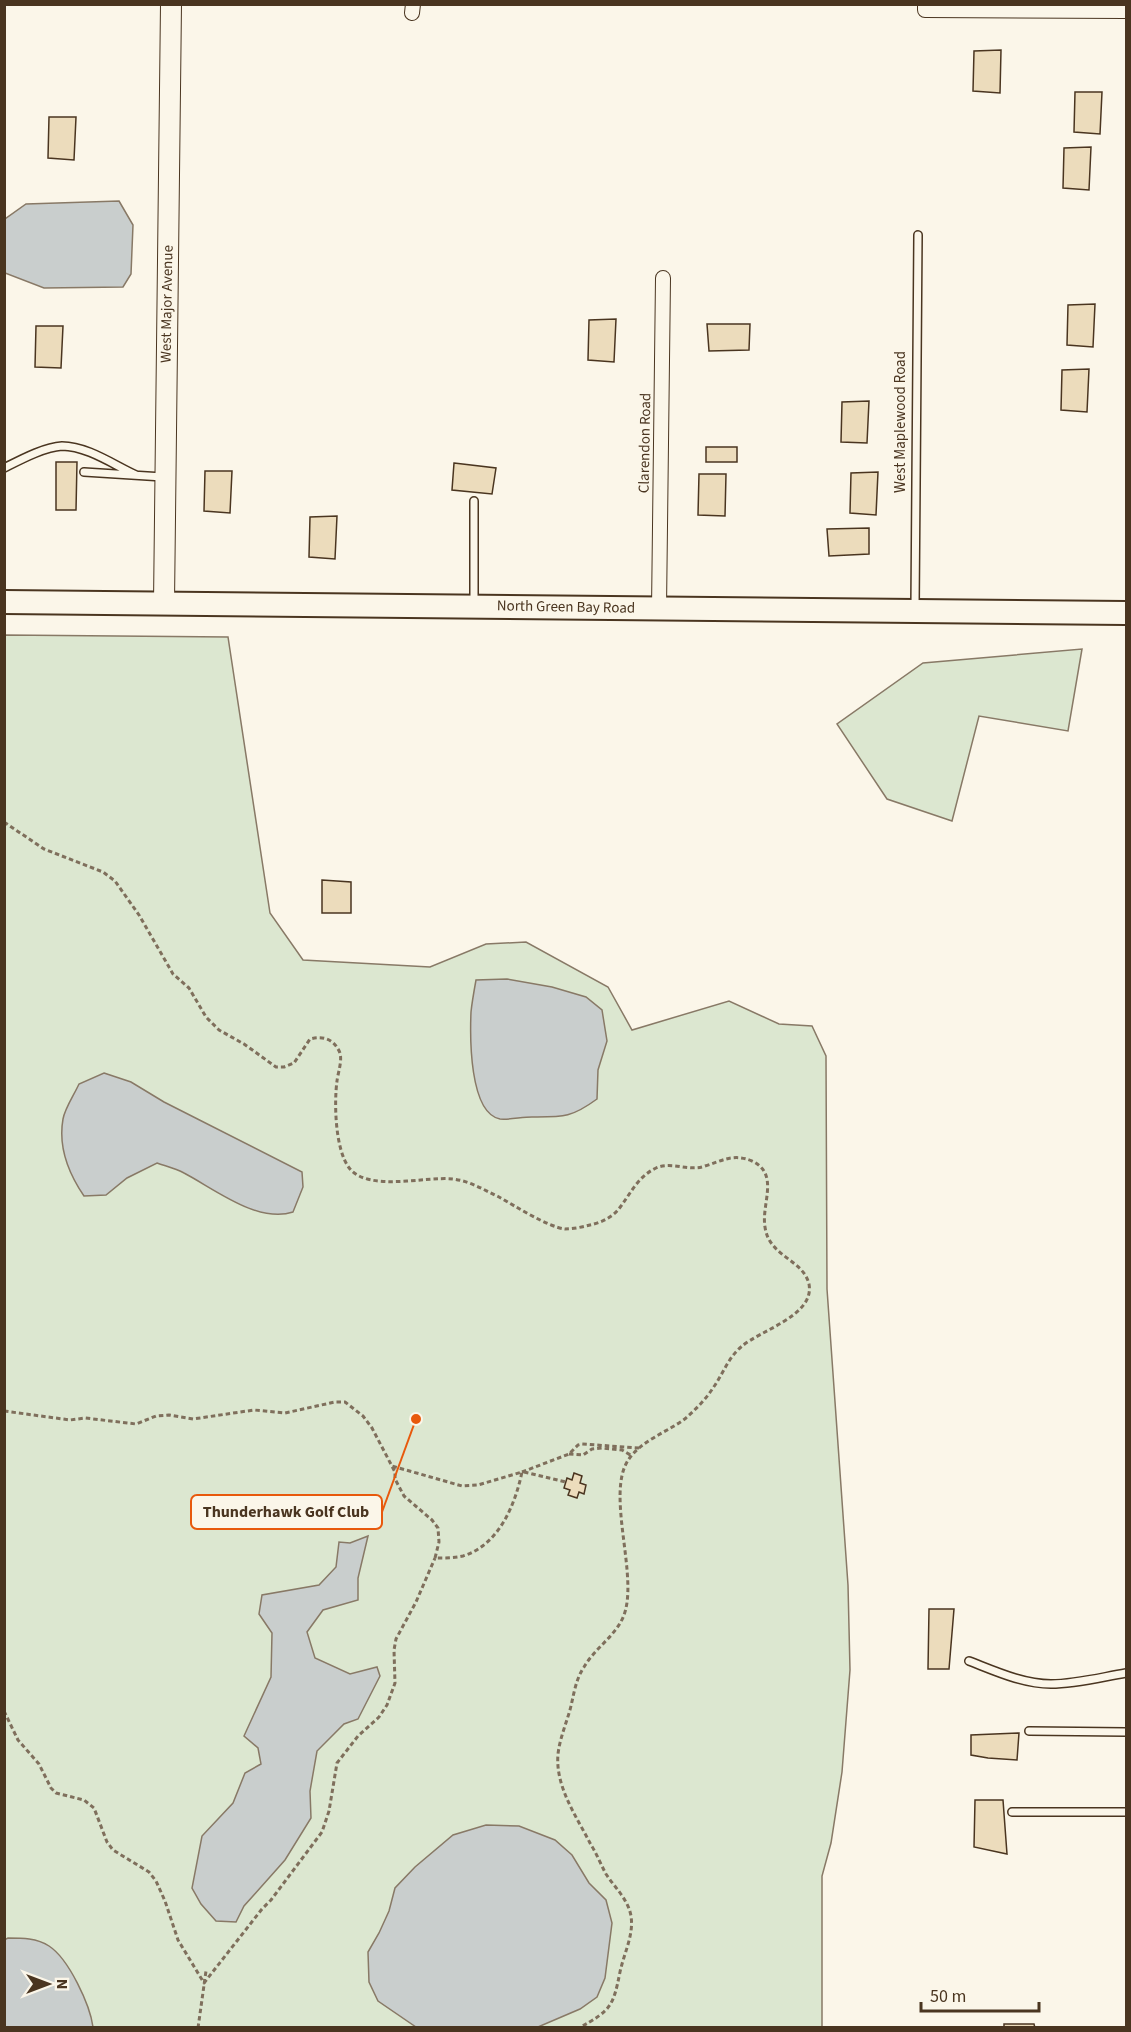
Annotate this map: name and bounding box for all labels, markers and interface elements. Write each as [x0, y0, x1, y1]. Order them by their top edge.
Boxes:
street label: West Major Avenue [155, 245, 179, 363]
street label: West Maplewood Road [890, 351, 911, 493]
street label: Clarendon Road [634, 393, 656, 493]
street label: North Green Bay Road [497, 595, 635, 619]
callout: Thunderhawk Golf Club [191, 1495, 382, 1529]
text: Thunderhawk Golf Club [203, 1501, 369, 1523]
north arrow [18, 1954, 78, 2014]
scale bar [921, 1975, 1040, 2013]
text: N [51, 1979, 73, 1989]
text: 50 m [930, 1984, 966, 2009]

